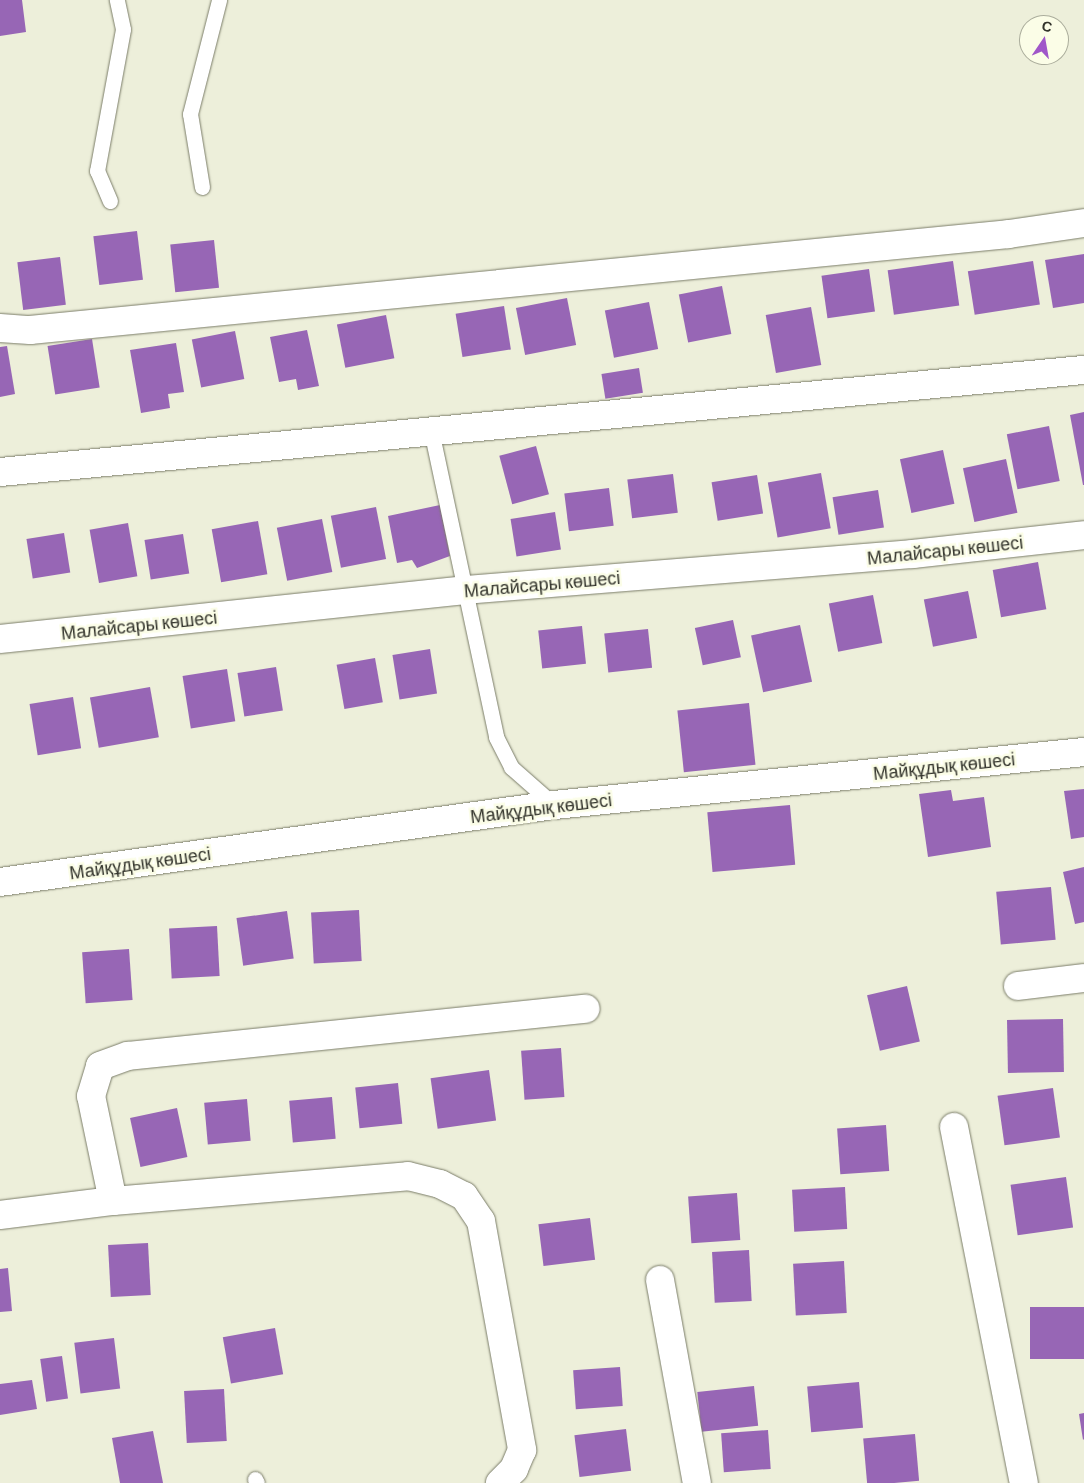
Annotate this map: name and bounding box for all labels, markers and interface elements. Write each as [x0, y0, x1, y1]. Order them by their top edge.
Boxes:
north arrow [1019, 15, 1069, 65]
text: С [1040, 16, 1054, 35]
street label: Малайсары көшесі [866, 531, 1024, 569]
street label: Малайсары көшесі [463, 566, 621, 602]
street label: Малайсары көшесі [60, 606, 218, 644]
street label: Майқұдық көшесі [872, 748, 1016, 784]
street label: Майқұдық көшесі [469, 789, 613, 827]
street label: Майқұдық көшесі [68, 842, 212, 884]

